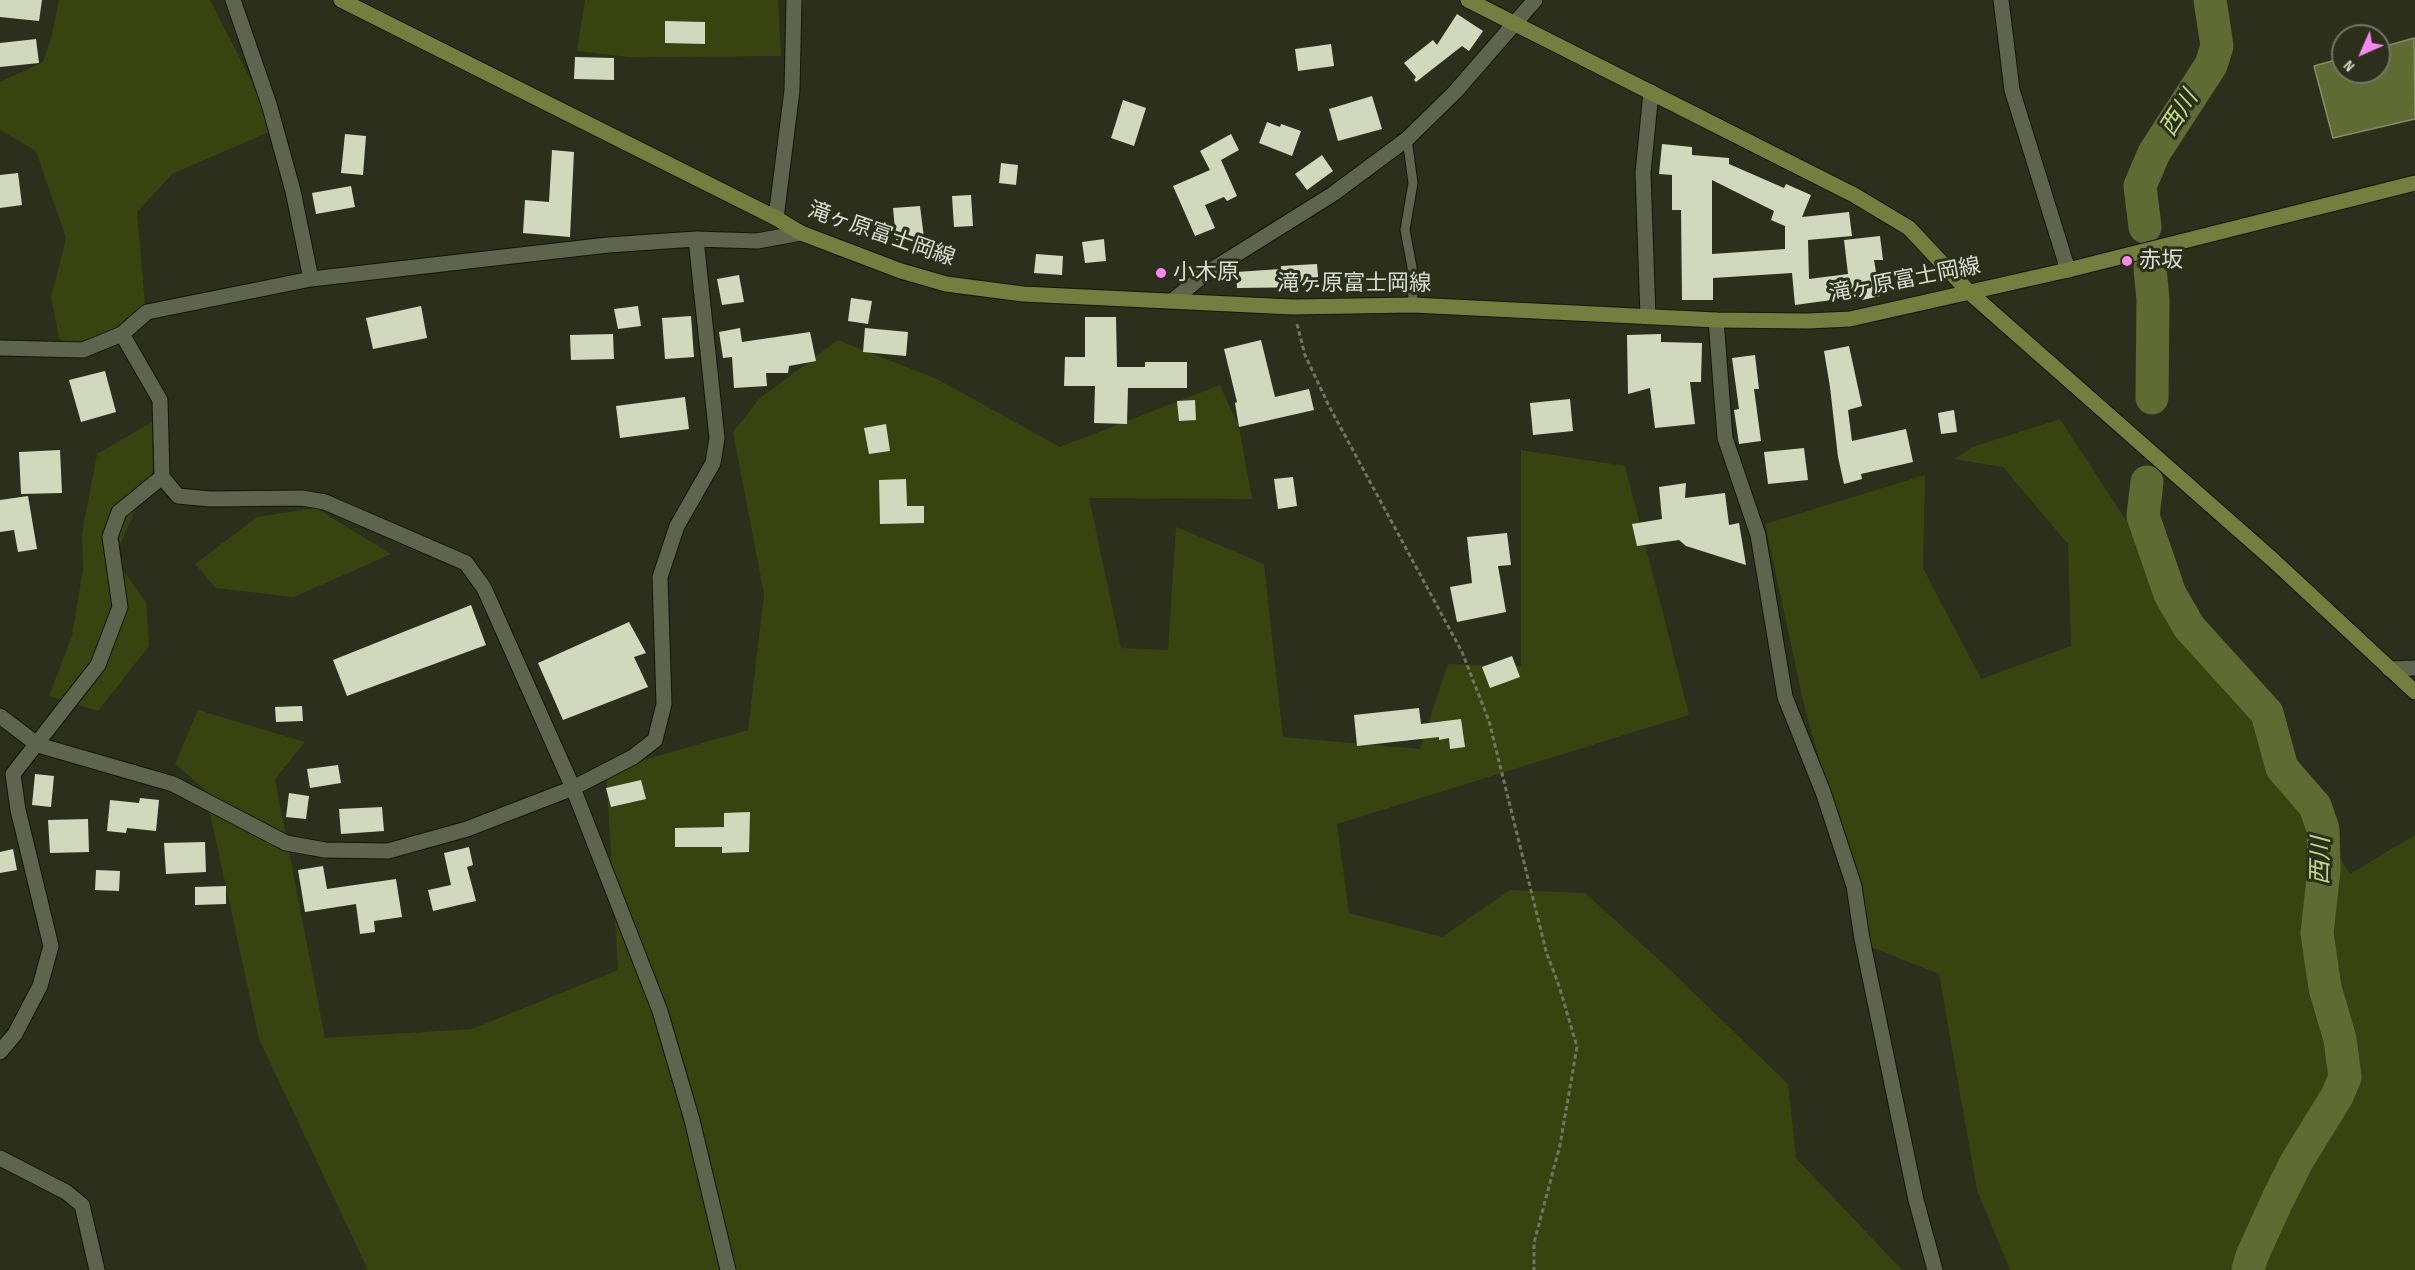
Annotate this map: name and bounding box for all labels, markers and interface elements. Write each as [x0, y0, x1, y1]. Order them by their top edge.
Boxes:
north arrow [2331, 24, 2391, 84]
text: N [2340, 56, 2359, 75]
water label: 西川 [2155, 86, 2205, 142]
street label: 滝ヶ原富士岡線 [804, 197, 958, 273]
place label: 赤坂 [2139, 248, 2183, 274]
street label: 滝ヶ原富士岡線 [1827, 253, 1983, 309]
marker: 赤坂 [2120, 254, 2134, 268]
place label: 小木原 [1173, 260, 1239, 286]
marker: 小木原 [1154, 266, 1168, 280]
street label: 滝ヶ原富士岡線 [1277, 271, 1431, 297]
water label: 西川 [2307, 837, 2337, 885]

